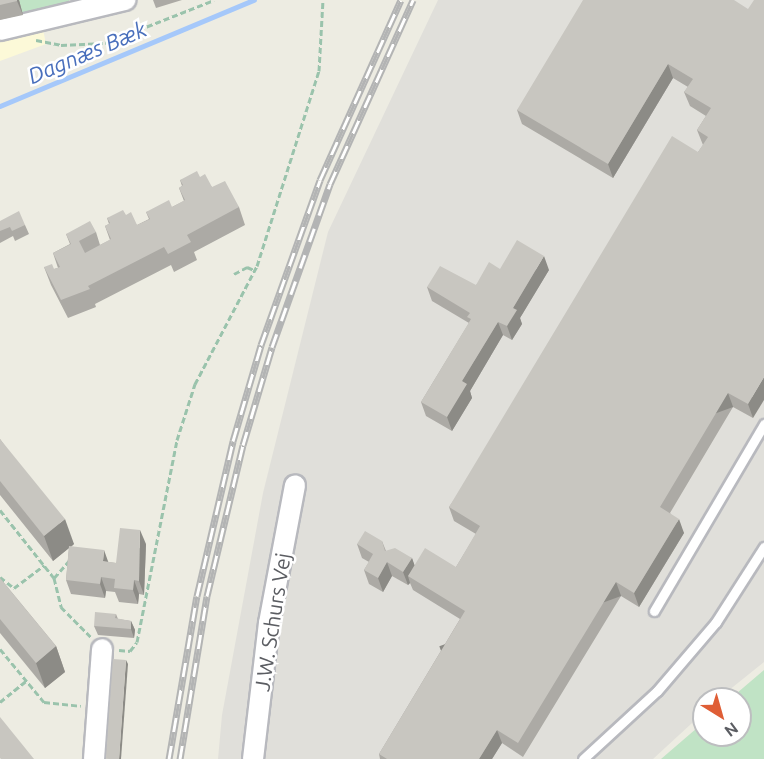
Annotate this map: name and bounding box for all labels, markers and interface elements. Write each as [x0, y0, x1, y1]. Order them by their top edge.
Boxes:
water label: Dagnæs Bæk [24, 15, 150, 89]
street label: J.W. Schurs Vej [249, 551, 295, 693]
north arrow [692, 687, 752, 747]
text: N [721, 719, 742, 741]

